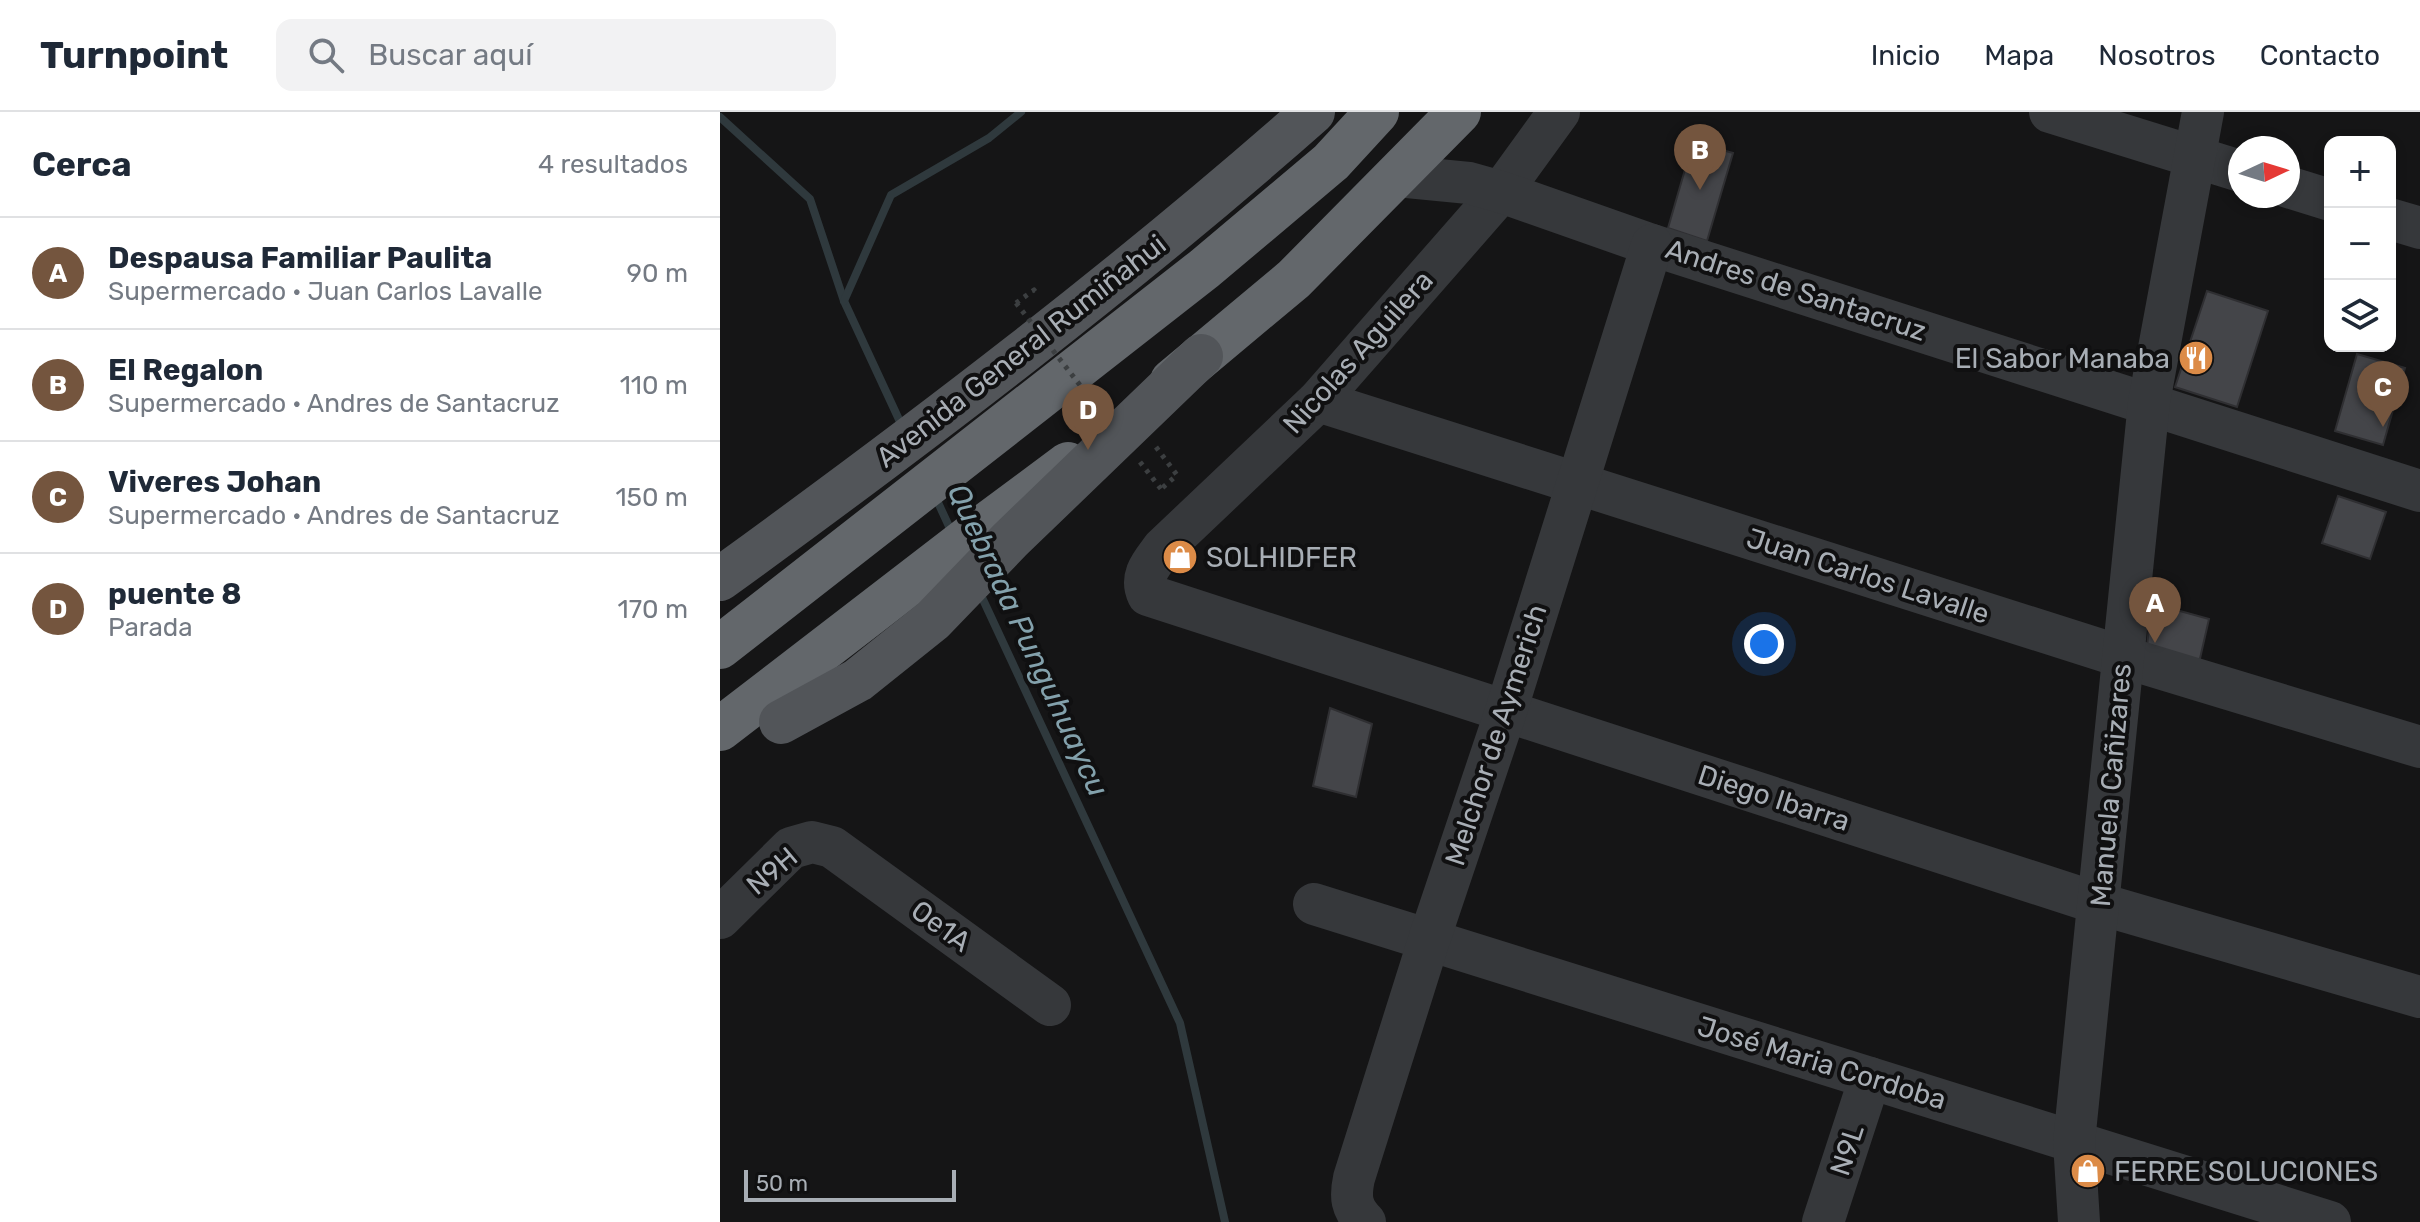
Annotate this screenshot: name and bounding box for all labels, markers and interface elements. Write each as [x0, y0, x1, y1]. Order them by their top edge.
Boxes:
search box [276, 19, 836, 91]
text: Turnpoint [40, 32, 228, 78]
icon: search [304, 33, 348, 77]
text: Buscar aquí [368, 37, 533, 73]
text: Inicio [1871, 39, 1940, 72]
text: Mapa [1984, 39, 2054, 72]
text: Nosotros [2098, 39, 2216, 72]
text: Contacto [2260, 39, 2380, 72]
pin: B [1674, 124, 1726, 190]
north arrow [2228, 136, 2300, 208]
map controls [2324, 136, 2396, 352]
button: + [2324, 136, 2396, 208]
text: Cerca [32, 144, 131, 185]
text: 4 resultados [538, 149, 688, 180]
button: − [2324, 208, 2396, 280]
street label: Avenida General Rumiñahui [870, 228, 1172, 474]
street label: Andres de Santacruz [1662, 232, 1930, 348]
text: Despausa Familiar Paulita [108, 240, 492, 276]
text: A [49, 258, 67, 289]
text: 90 m [627, 258, 688, 289]
street label: Nicolas Aguilera [1276, 264, 1440, 440]
text: Supermercado · Juan Carlos Lavalle [108, 276, 543, 307]
button: layers [2324, 280, 2396, 352]
restaurant icon: El Sabor Manaba [2177, 339, 2215, 377]
place label: El Sabor Manaba [1955, 342, 2170, 375]
text: El Regalon [108, 352, 263, 388]
pin: C [2357, 361, 2409, 427]
text: B [49, 370, 67, 401]
text: 110 m [620, 370, 688, 401]
pin: D [1062, 384, 1114, 450]
text: Supermercado · Andres de Santacruz [108, 388, 559, 419]
text: Viveres Johan [108, 464, 321, 500]
water label: Quebrada Punguhuaycu [940, 478, 1116, 802]
text: C [49, 482, 67, 513]
text: 150 m [615, 482, 688, 513]
text: Supermercado · Andres de Santacruz [108, 500, 559, 531]
street label: Juan Carlos Lavalle [1743, 521, 1993, 631]
shop icon: SOLHIDFER [1161, 538, 1199, 576]
place label: SOLHIDFER [1206, 541, 1357, 574]
text: puente 8 [108, 576, 242, 612]
pin: A [2129, 577, 2181, 643]
text: D [49, 594, 67, 625]
text: 170 m [618, 594, 688, 625]
street label: Melchor de Aymerich [1438, 600, 1554, 870]
text: Parada [108, 612, 193, 643]
your location [1744, 624, 1784, 664]
street label: Manuela Cañizares [2084, 662, 2138, 908]
street label: Diego Ibarra [1694, 758, 1854, 838]
street label: N9H [740, 840, 804, 902]
street label: Oe1A [905, 893, 977, 959]
street label: José Maria Cordoba [1694, 1010, 1950, 1116]
street label: N9L [1823, 1120, 1871, 1180]
shop icon: FERRE SOLUCIONES [2069, 1152, 2107, 1190]
place label: FERRE SOLUCIONES [2114, 1155, 2378, 1188]
scale bar [744, 1166, 956, 1202]
text: 50 m [756, 1170, 808, 1197]

